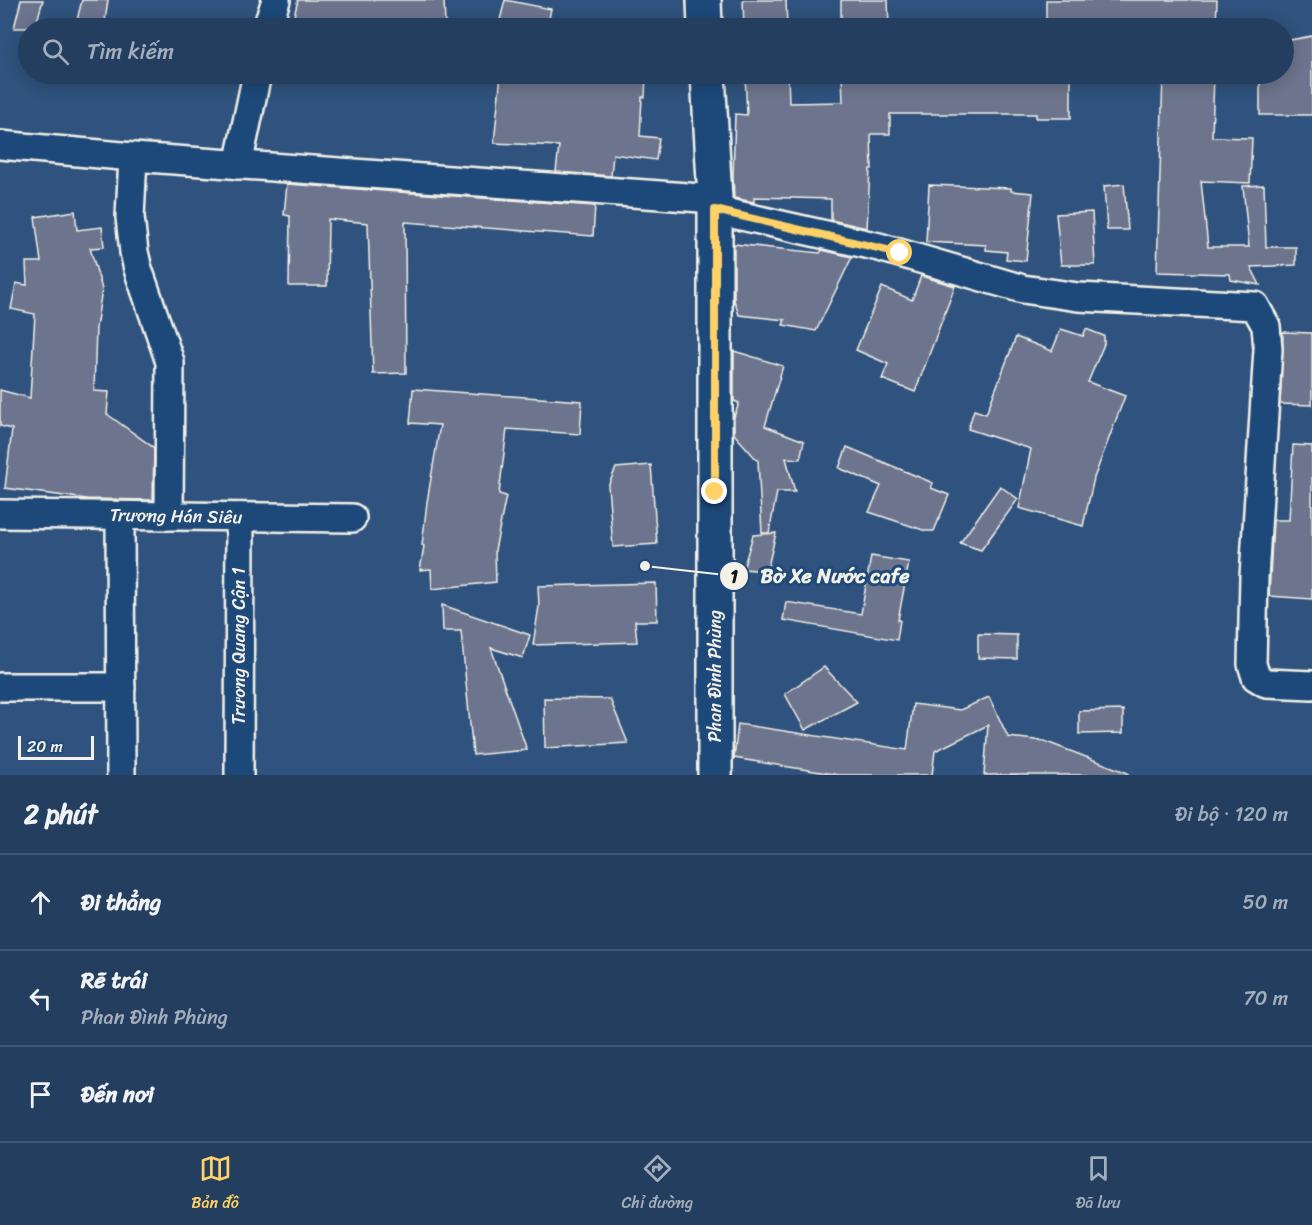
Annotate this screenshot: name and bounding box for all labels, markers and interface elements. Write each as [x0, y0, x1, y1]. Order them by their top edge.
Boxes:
search box [18, 18, 1294, 84]
text: Tìm kiếm [87, 32, 174, 71]
icon: search [39, 35, 72, 68]
route start [886, 239, 912, 265]
route end [701, 478, 727, 504]
street label: Trương Hán Siêu [109, 499, 243, 533]
callout: Bờ Xe Nước cafe [719, 557, 922, 595]
text: Bờ Xe Nước cafe [760, 559, 910, 594]
text: 1 [730, 561, 738, 593]
street label: Trương Quang Cận 1 [223, 567, 255, 725]
street label: Phan Đình Phùng [699, 610, 731, 742]
text: 20 m [27, 732, 63, 761]
scale bar [18, 733, 94, 760]
text: 2 phút [24, 791, 98, 837]
text: Đi bộ · 120 m [1175, 797, 1288, 832]
text: Đi thẳng [81, 883, 161, 922]
text: 50 m [1243, 885, 1288, 920]
icon: ahead [24, 886, 57, 919]
text: Rẽ trái [81, 961, 147, 1000]
text: 70 m [1243, 981, 1288, 1016]
icon: left [24, 982, 57, 1015]
text: Phan Đình Phùng [81, 1000, 228, 1035]
text: Đến nơi [81, 1075, 154, 1114]
icon: arrive [24, 1078, 57, 1111]
tab: Bản đồ [191, 1152, 239, 1217]
tab: Chỉ đường [622, 1152, 693, 1217]
tab: Đã lưu [1076, 1152, 1121, 1217]

